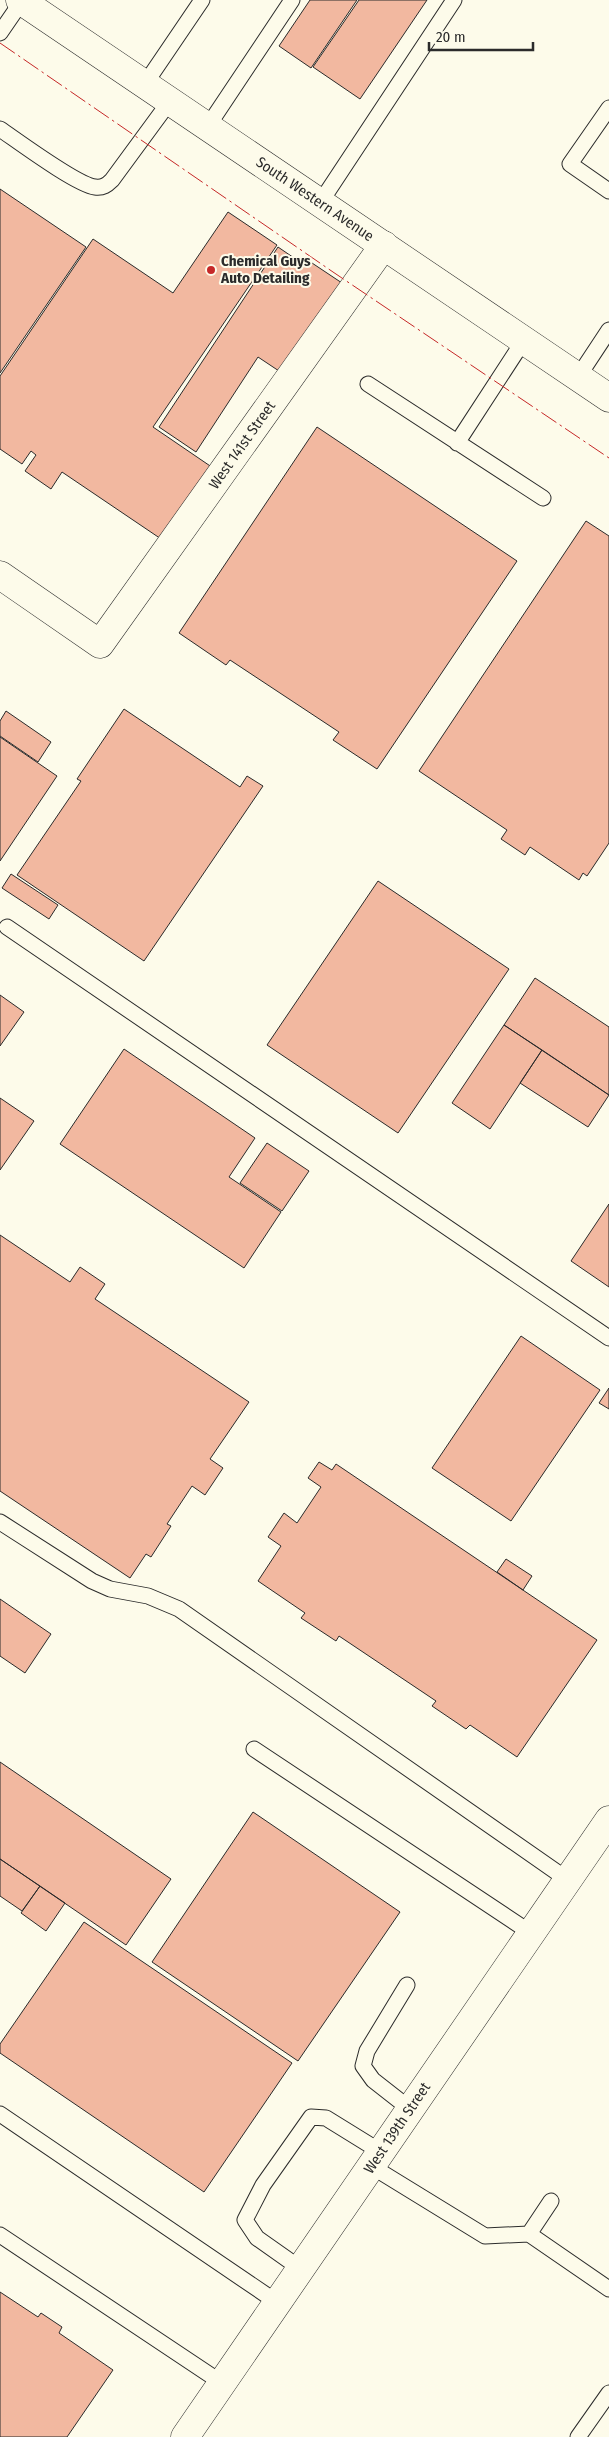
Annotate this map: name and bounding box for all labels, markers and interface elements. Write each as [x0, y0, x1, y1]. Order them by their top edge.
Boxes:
scale bar [429, 20, 533, 52]
text: 20 m [436, 28, 466, 46]
street label: South Western Avenue [253, 153, 377, 245]
place label: Chemical Guys Auto Detailing [220, 252, 311, 287]
marker: Chemical Guys Auto Detailing [205, 264, 217, 276]
street label: West 141st Street [205, 397, 279, 492]
street label: West 139th Street [360, 2079, 434, 2177]

